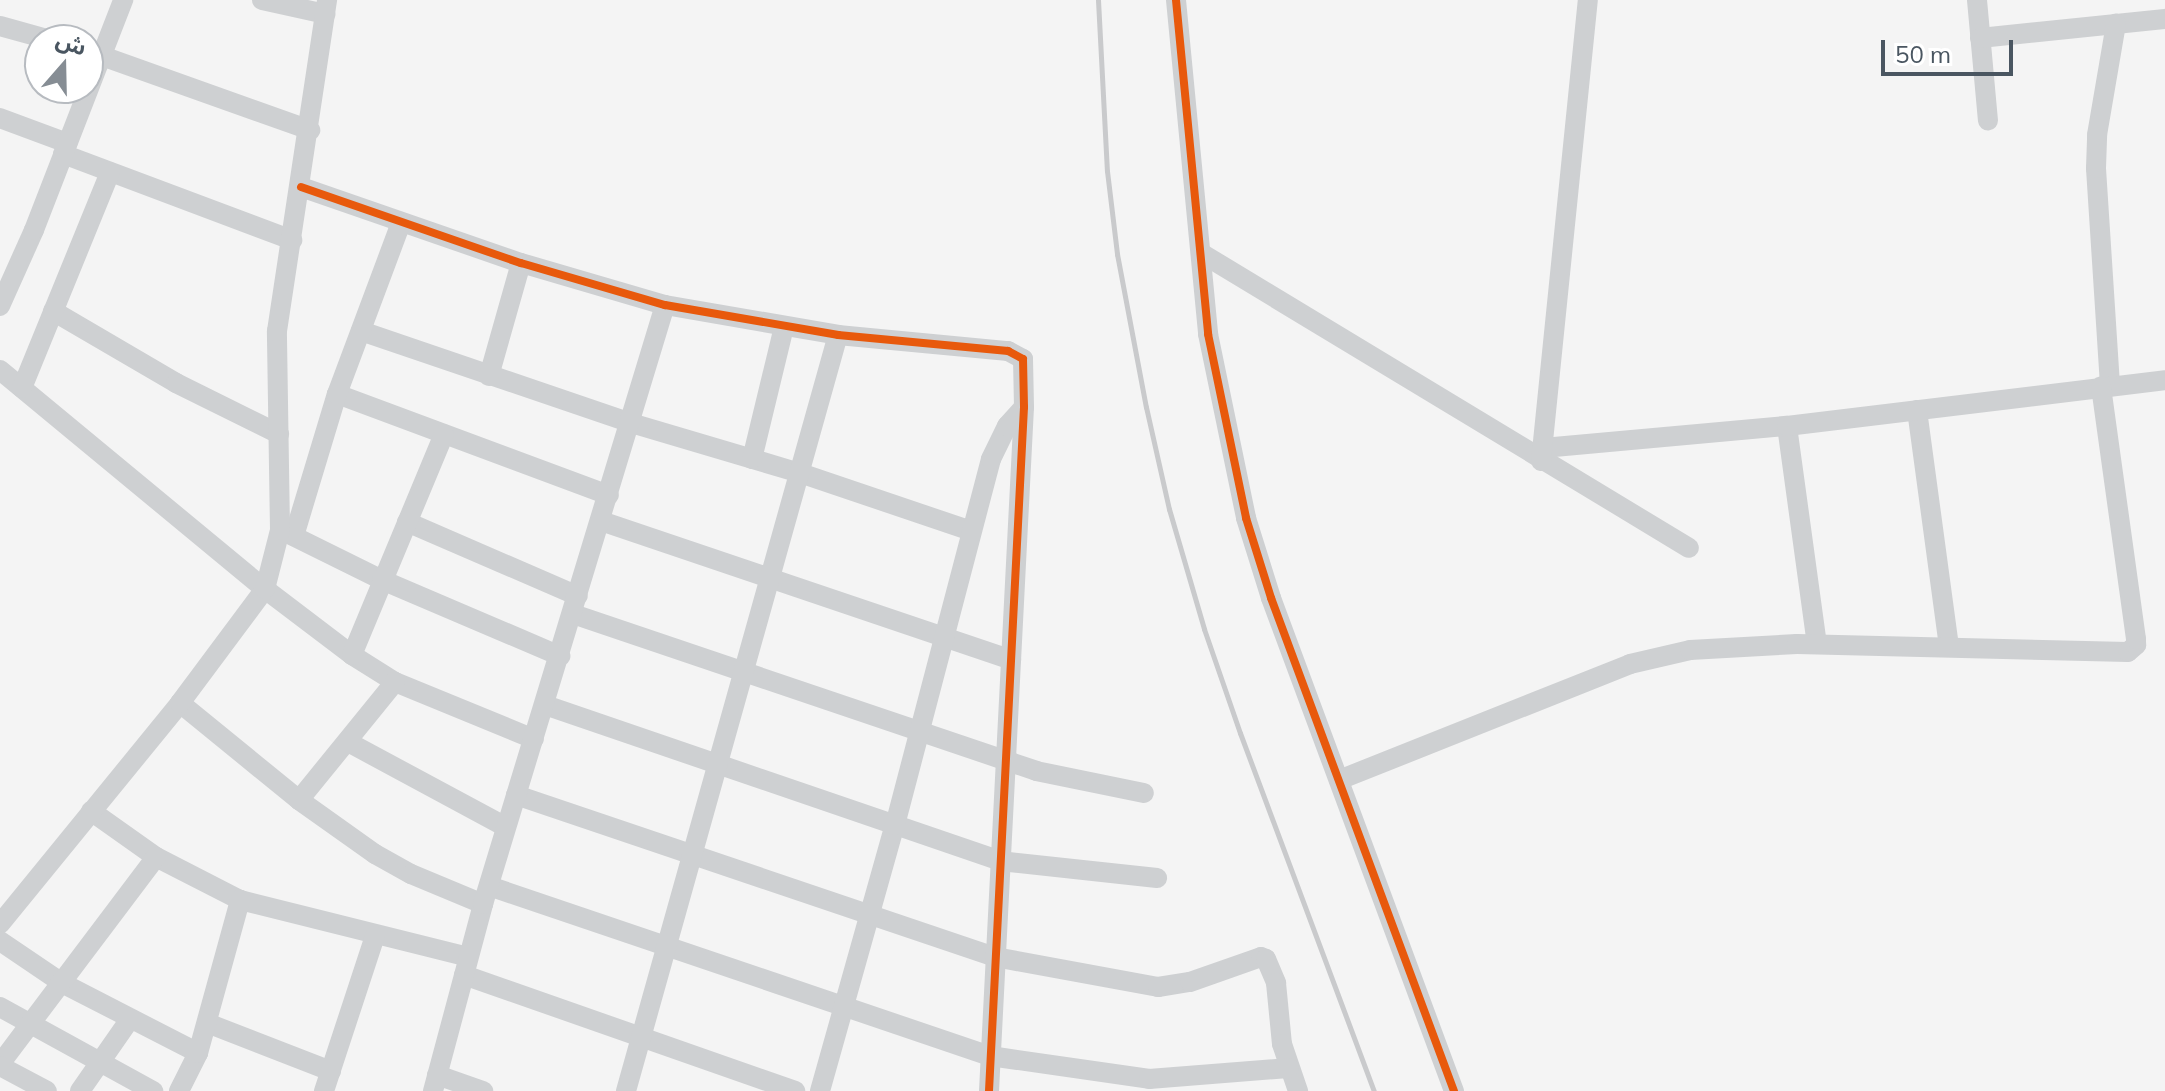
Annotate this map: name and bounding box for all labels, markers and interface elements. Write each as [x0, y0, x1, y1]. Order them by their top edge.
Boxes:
north arrow [24, 24, 104, 104]
scale bar [1885, 24, 2017, 74]
text: ش [53, 25, 90, 62]
text: 50 m [1895, 39, 1951, 69]

